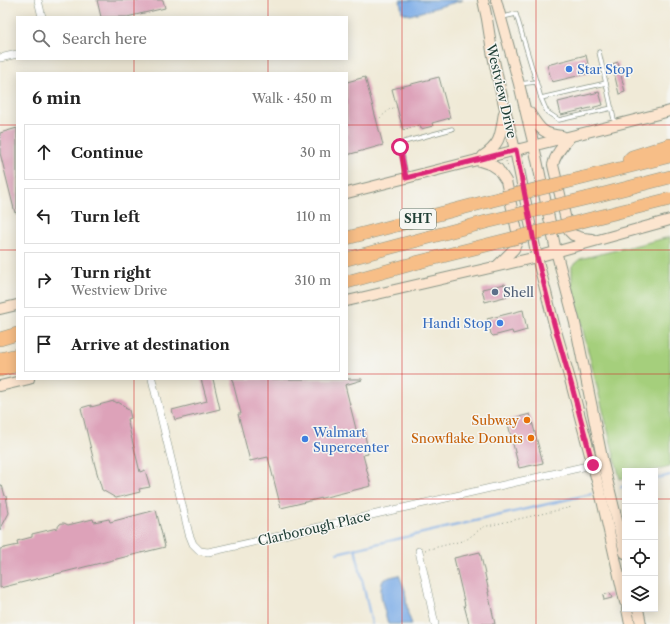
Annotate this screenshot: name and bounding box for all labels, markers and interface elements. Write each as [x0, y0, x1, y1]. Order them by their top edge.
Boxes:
search box [16, 16, 348, 60]
icon: search [30, 27, 52, 49]
text: Search here [62, 29, 147, 48]
street label: Westview Drive [483, 41, 521, 140]
place label: Star Stop [577, 61, 633, 77]
marker: Star Stop [564, 64, 574, 74]
text: 6 min [32, 88, 81, 108]
text: Walk · 450 m [252, 90, 332, 106]
route start [391, 138, 409, 156]
icon: ahead [33, 141, 55, 163]
text: Continue [71, 143, 143, 162]
text: 30 m [300, 144, 331, 160]
icon: left [33, 205, 55, 227]
text: Turn left [71, 207, 140, 226]
text: 110 m [296, 208, 331, 224]
road number: SHT [400, 209, 436, 229]
text: Turn right [71, 263, 151, 282]
icon: right [33, 269, 55, 291]
text: 310 m [295, 272, 331, 288]
text: Westview Drive [71, 282, 167, 298]
place label: Shell [503, 284, 534, 300]
marker: Shell [490, 287, 500, 297]
place label: Handi Stop [422, 315, 492, 331]
marker: Handi Stop [495, 318, 505, 328]
icon: arrive [33, 333, 55, 355]
text: Arrive at destination [71, 335, 230, 354]
place label: Subway [471, 412, 520, 428]
marker: Subway [522, 415, 532, 425]
place label: Walmart Supercenter [312, 424, 390, 455]
place label: Snowflake Donuts [411, 430, 523, 446]
marker: Snowflake Donuts [526, 433, 536, 443]
marker: Walmart Supercenter [300, 434, 310, 444]
route end [584, 456, 602, 474]
map controls [622, 468, 658, 612]
button: + [622, 468, 658, 504]
button: − [622, 504, 658, 540]
street label: Clarborough Place [256, 507, 372, 549]
button: locate [622, 540, 658, 576]
button: layers [622, 576, 658, 612]

